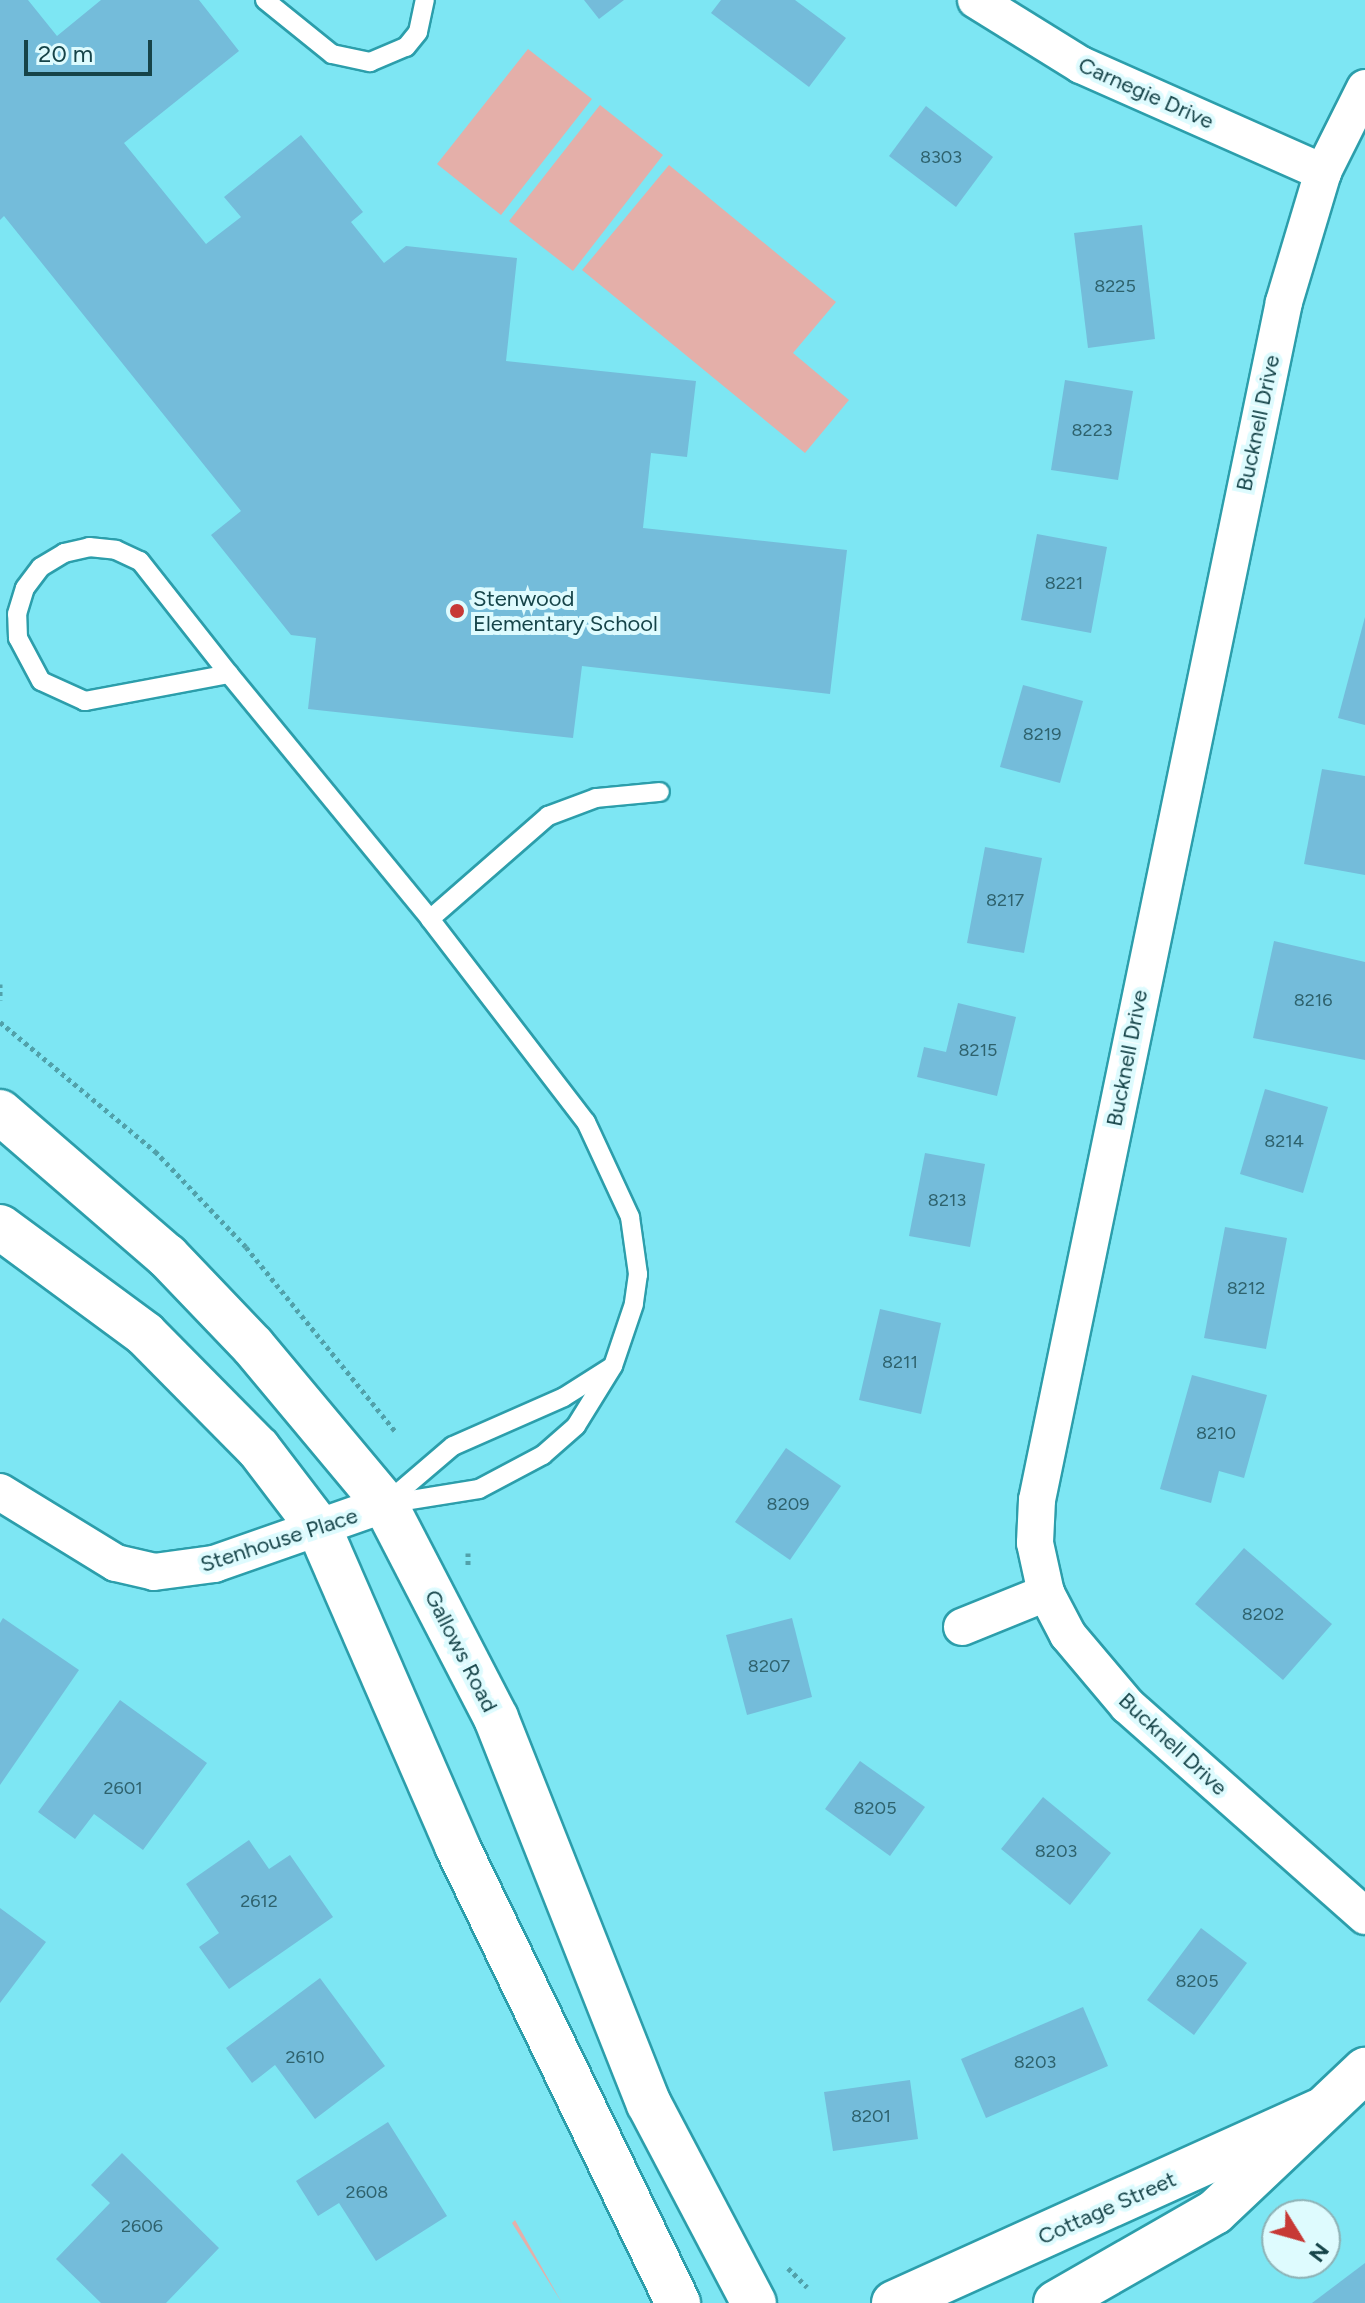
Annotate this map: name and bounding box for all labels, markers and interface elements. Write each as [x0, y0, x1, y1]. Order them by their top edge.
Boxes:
scale bar [28, 24, 156, 74]
text: 20 m [38, 39, 93, 68]
street label: Carnegie Drive [1074, 51, 1218, 135]
house number: 8303 [920, 146, 962, 168]
house number: 8225 [1094, 275, 1136, 297]
street label: Bucknell Drive [1231, 352, 1285, 494]
house number: 8223 [1072, 419, 1112, 441]
house number: 8221 [1045, 572, 1083, 594]
place label: Stenwood Elementary School [473, 585, 658, 636]
marker: Stenwood Elementary School [448, 602, 466, 620]
house number: 8219 [1023, 723, 1061, 745]
house number: 8217 [986, 889, 1024, 911]
street label: Bucknell Drive [1101, 987, 1153, 1129]
house number: 8216 [1294, 989, 1332, 1011]
house number: 8215 [959, 1039, 997, 1061]
house number: 8214 [1264, 1130, 1304, 1152]
house number: 8213 [928, 1189, 966, 1211]
house number: 8212 [1227, 1277, 1265, 1299]
house number: 8211 [882, 1351, 918, 1373]
house number: 8210 [1196, 1422, 1236, 1444]
house number: 8209 [767, 1493, 809, 1515]
street label: Stenhouse Place [197, 1502, 361, 1578]
street label: Gallows Road [419, 1585, 503, 1717]
house number: 8202 [1242, 1603, 1284, 1625]
house number: 8207 [748, 1655, 790, 1677]
street label: Bucknell Drive [1113, 1687, 1233, 1801]
house number: 2601 [103, 1777, 143, 1799]
house number: 8205 [853, 1797, 897, 1819]
house number: 8203 [1035, 1840, 1077, 1862]
house number: 2612 [240, 1890, 278, 1912]
house number: 8205 [1175, 1970, 1219, 1992]
house number: 2610 [285, 2046, 325, 2068]
house number: 8203 [1014, 2051, 1056, 2073]
house number: 8201 [851, 2105, 891, 2127]
street label: Cottage Street [1034, 2166, 1180, 2250]
house number: 2608 [346, 2181, 388, 2203]
north arrow [1261, 2199, 1341, 2279]
house number: 2606 [121, 2215, 163, 2237]
text: N [1303, 2238, 1335, 2267]

